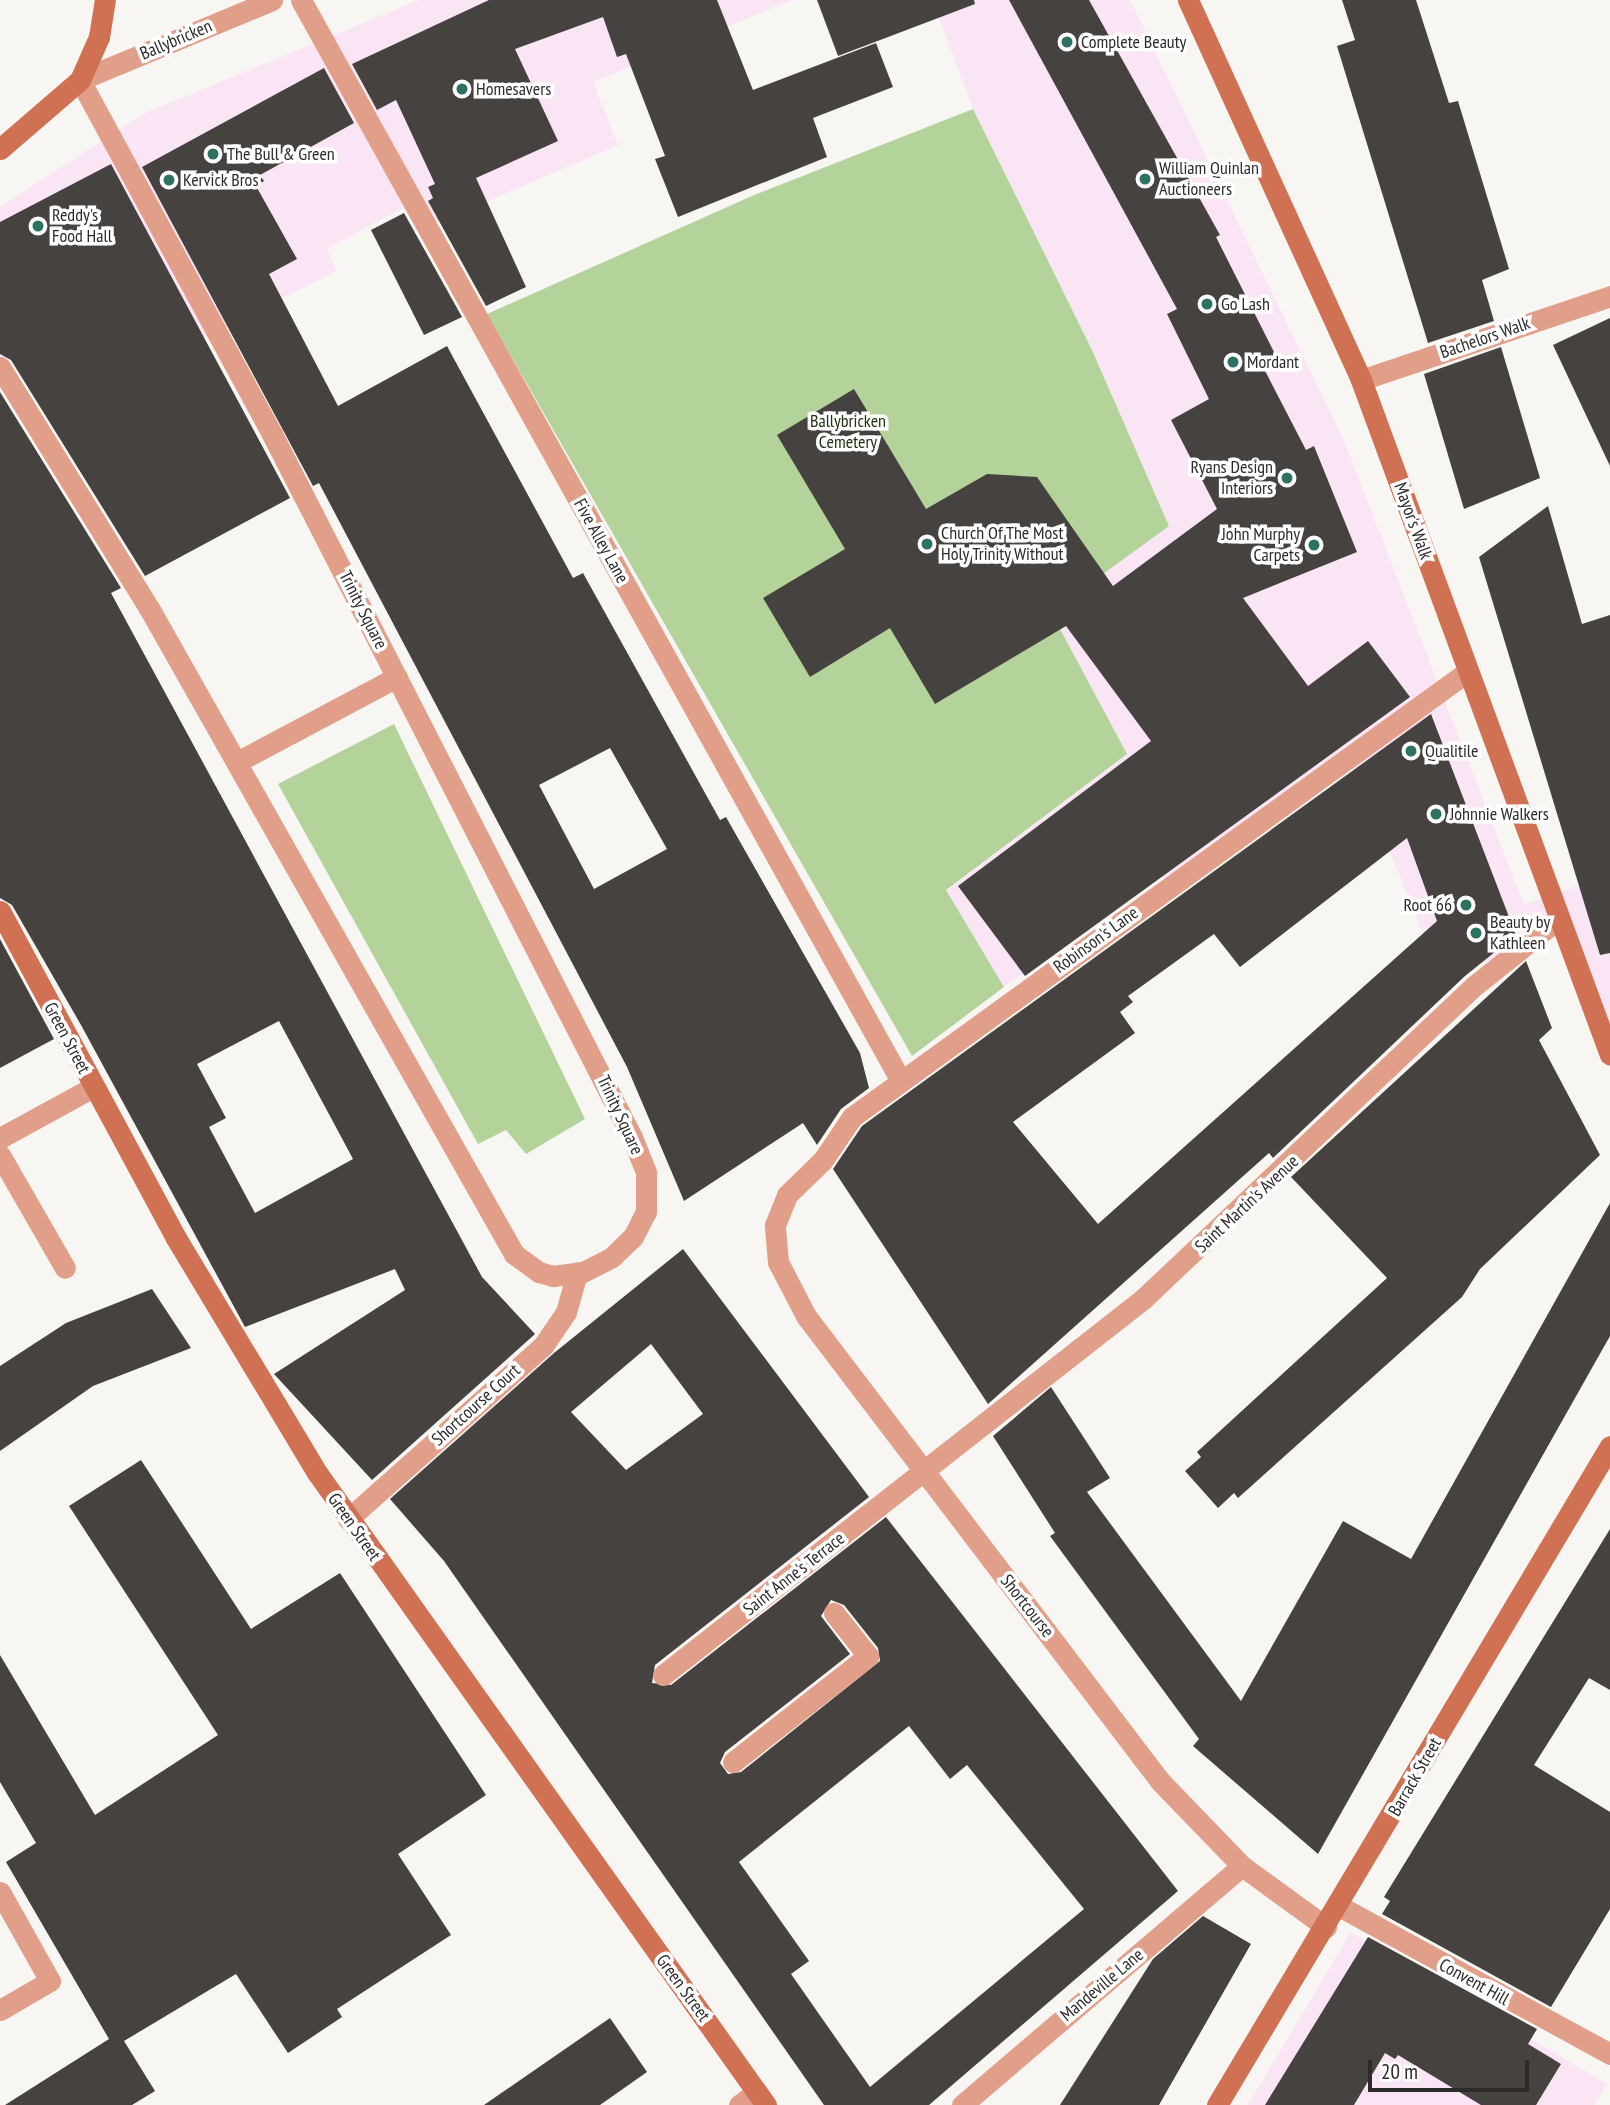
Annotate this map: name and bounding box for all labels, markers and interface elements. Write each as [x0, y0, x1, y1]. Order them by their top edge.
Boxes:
street label: Ballybricken [137, 15, 215, 65]
place label: Complete Beauty [1081, 31, 1186, 53]
marker: Complete Beauty [1059, 34, 1075, 50]
place label: Homesavers [476, 78, 551, 100]
marker: Homesavers [454, 81, 470, 97]
place label: The Bull & Green [227, 143, 335, 165]
marker: The Bull & Green [205, 146, 221, 162]
place label: William Quinlan Auctioneers [1159, 158, 1259, 200]
place label: Kervick Bros [183, 169, 259, 191]
marker: William Quinlan Auctioneers [1137, 171, 1153, 187]
marker: Kervick Bros [161, 172, 177, 188]
place label: Reddy's Food Hall [52, 205, 112, 248]
marker: Reddy's Food Hall [30, 218, 46, 234]
place label: Go Lash [1221, 293, 1270, 315]
marker: Go Lash [1199, 296, 1215, 312]
street label: Bachelors Walk [1437, 312, 1533, 364]
place label: Mordant [1247, 351, 1299, 373]
marker: Mordant [1225, 354, 1241, 370]
park label: Ballybricken Cemetery [810, 411, 886, 453]
place label: Ryans Design Interiors [1190, 457, 1273, 500]
marker: Ryans Design Interiors [1279, 470, 1295, 486]
street label: Mayor's Walk [1389, 480, 1437, 562]
street label: Five Alley Lane [569, 495, 633, 587]
place label: Church Of The Most Holy Trinity Without [941, 523, 1065, 566]
place label: John Murphy Carpets [1222, 524, 1300, 566]
marker: Church Of The Most Holy Trinity Without [919, 536, 935, 552]
marker: John Murphy Carpets [1306, 537, 1322, 553]
street label: Trinity Square [334, 567, 392, 653]
place label: Qualitile [1425, 740, 1478, 762]
marker: Qualitile [1403, 743, 1419, 759]
place label: Johnnie Walkers [1450, 803, 1549, 825]
marker: Johnnie Walkers [1428, 806, 1444, 822]
place label: Root 66 [1404, 894, 1452, 916]
marker: Root 66 [1458, 897, 1474, 913]
street label: Robinson's Lane [1050, 902, 1142, 978]
place label: Beauty by Kathleen [1490, 912, 1551, 954]
marker: Beauty by Kathleen [1468, 925, 1484, 941]
street label: Green Street [39, 999, 95, 1077]
street label: Trinity Square [592, 1072, 648, 1158]
street label: Saint Martin's Avenue [1191, 1150, 1303, 1258]
street label: Shortcourse Court [427, 1360, 525, 1450]
street label: Green Street [323, 1489, 385, 1565]
street label: Saint Anne's Terrace [739, 1527, 849, 1621]
street label: Shortcourse [996, 1570, 1058, 1642]
street label: Barrack Street [1384, 1734, 1446, 1820]
street label: Mandeville Lane [1056, 1944, 1148, 2026]
street label: Green Street [651, 1950, 715, 2026]
street label: Convent Hill [1435, 1954, 1513, 2010]
scale bar [1372, 2046, 1533, 2090]
text: 20 m [1381, 2058, 1418, 2085]

